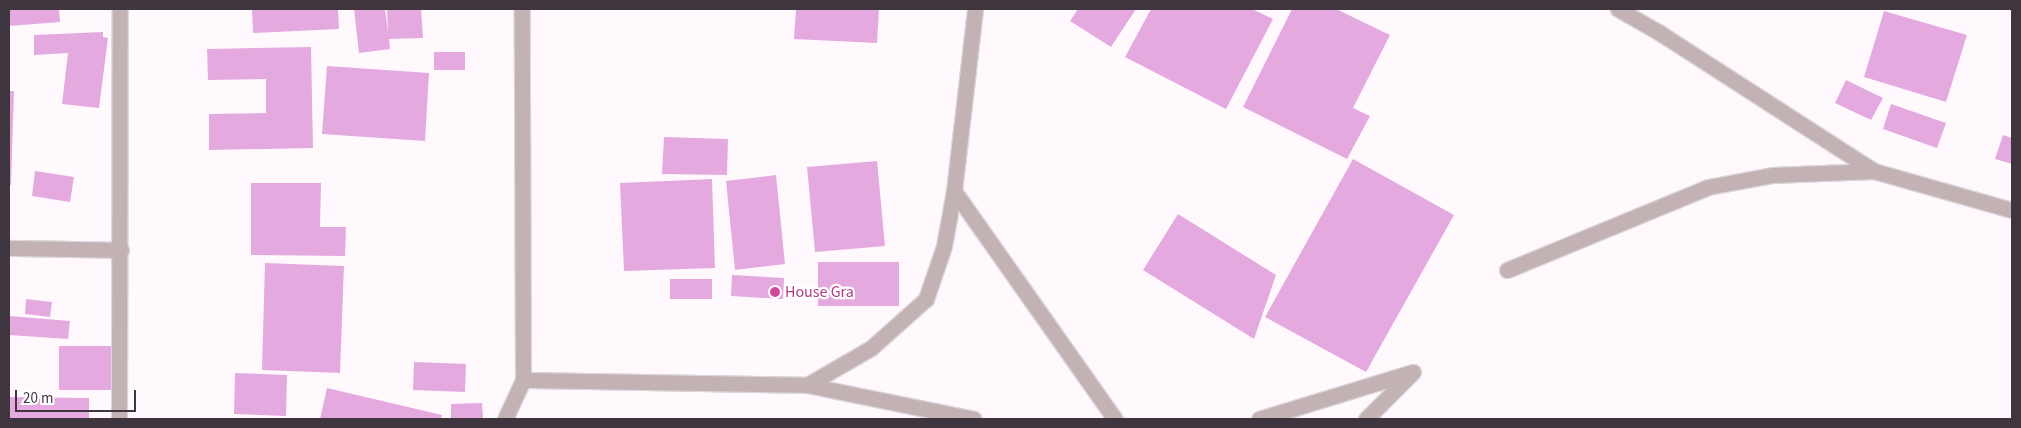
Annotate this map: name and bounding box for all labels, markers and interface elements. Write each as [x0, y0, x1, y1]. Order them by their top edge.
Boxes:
place label: House Gra [785, 282, 854, 302]
marker: House Gra [769, 286, 781, 298]
scale bar [18, 380, 139, 412]
text: 20 m [23, 388, 53, 409]

